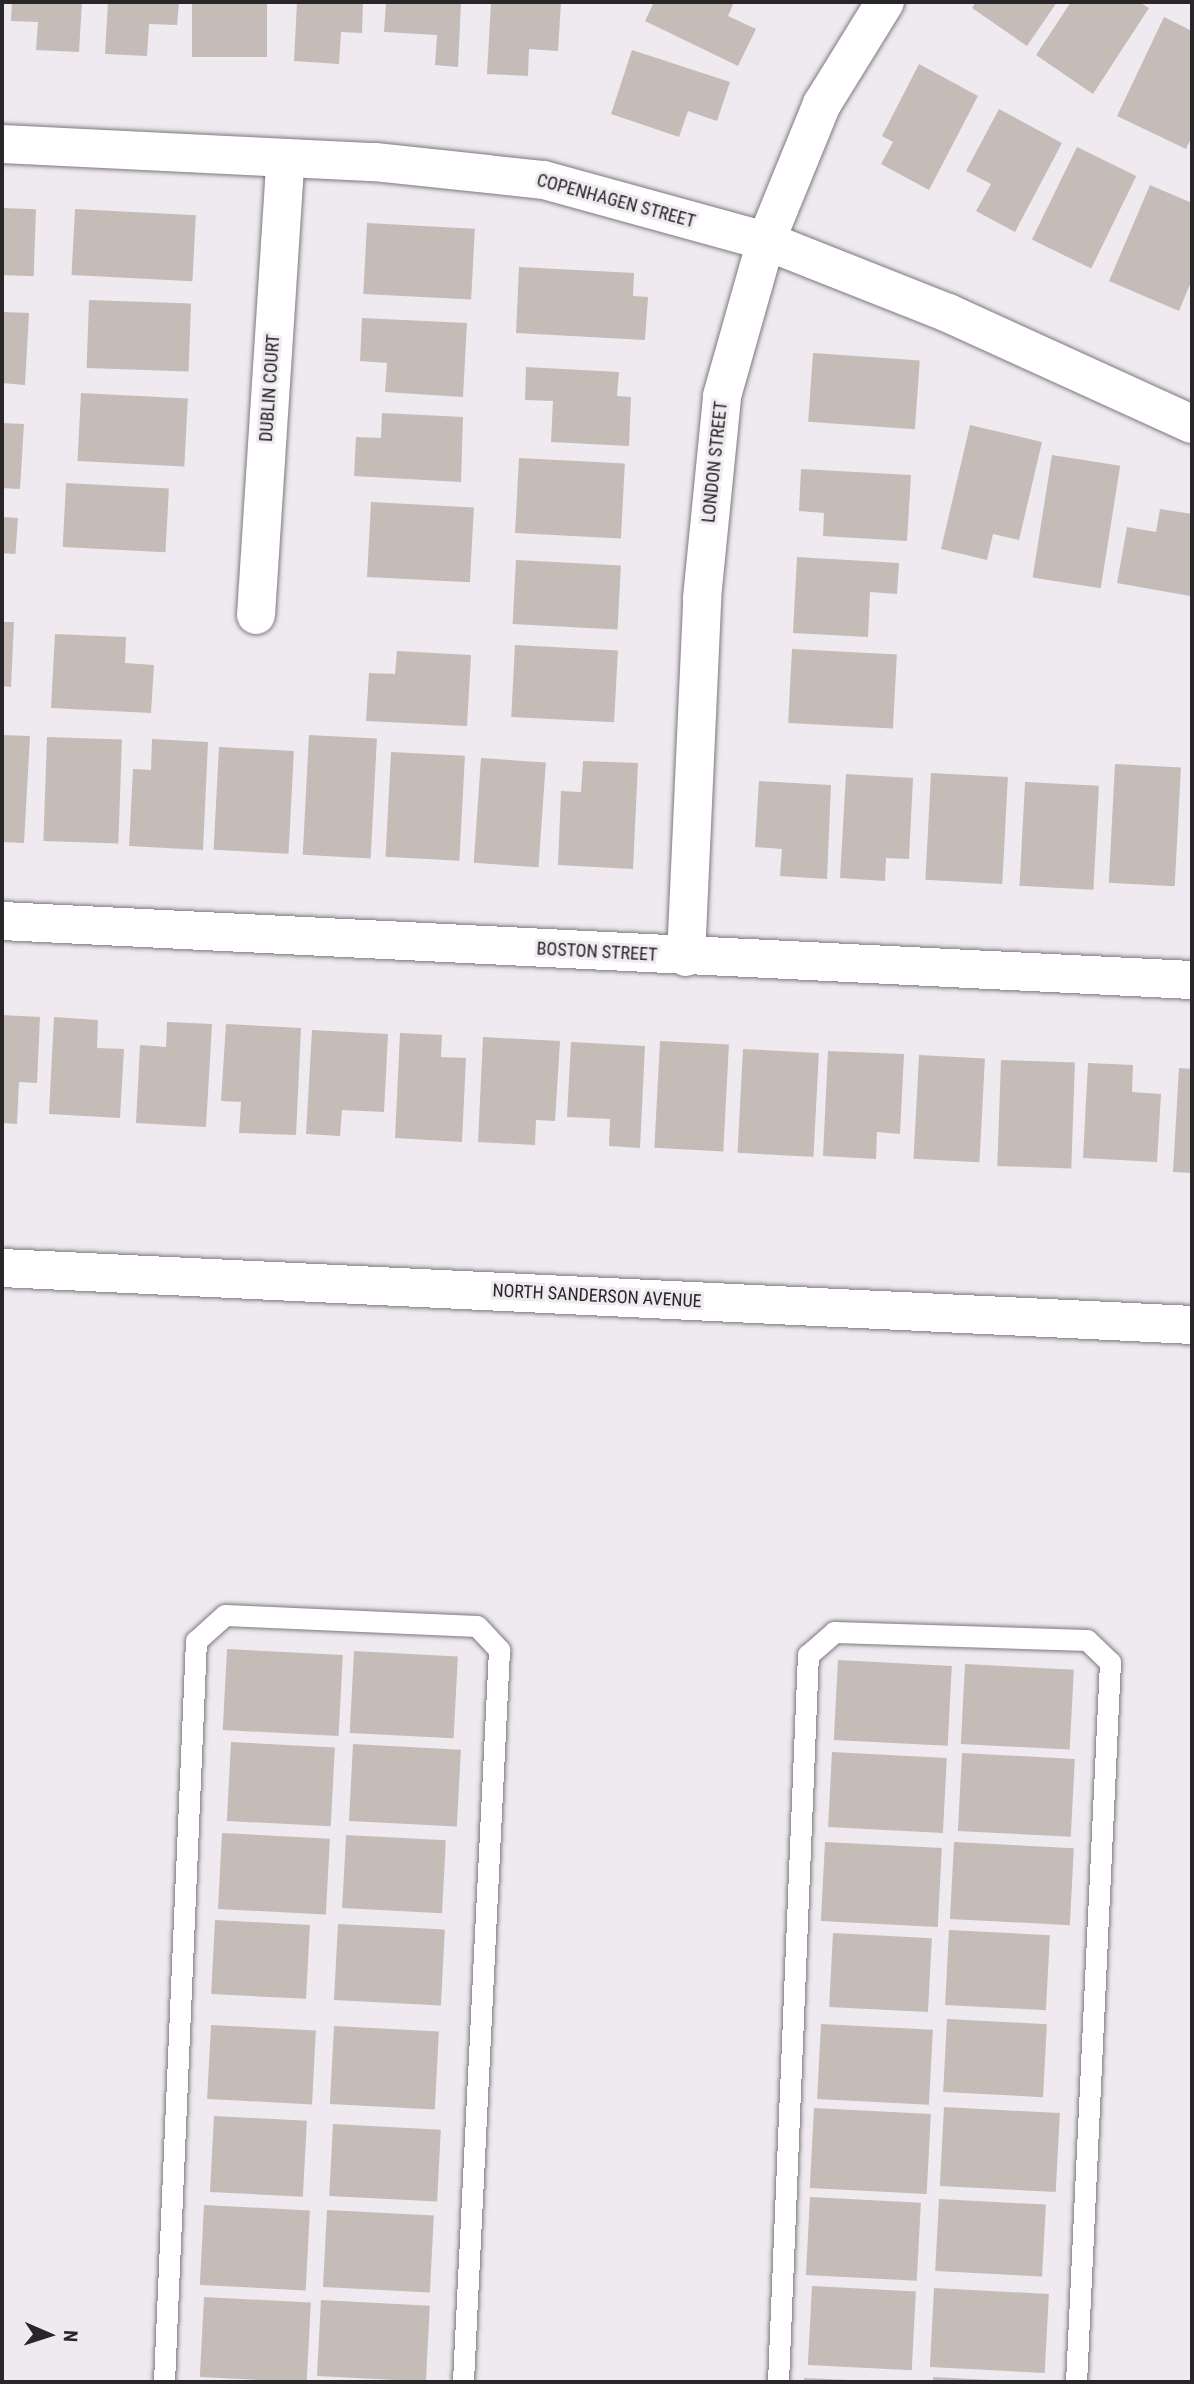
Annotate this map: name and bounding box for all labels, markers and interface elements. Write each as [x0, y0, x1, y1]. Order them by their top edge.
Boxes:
street label: COPENHAGEN STREET [534, 169, 698, 233]
street label: DUBLIN COURT [255, 333, 285, 443]
street label: LONDON STREET [698, 400, 732, 524]
street label: BOSTON STREET [536, 938, 658, 966]
street label: NORTH SANDERSON AVENUE [492, 1280, 702, 1312]
north arrow [14, 2300, 84, 2370]
text: N [59, 2330, 82, 2343]

